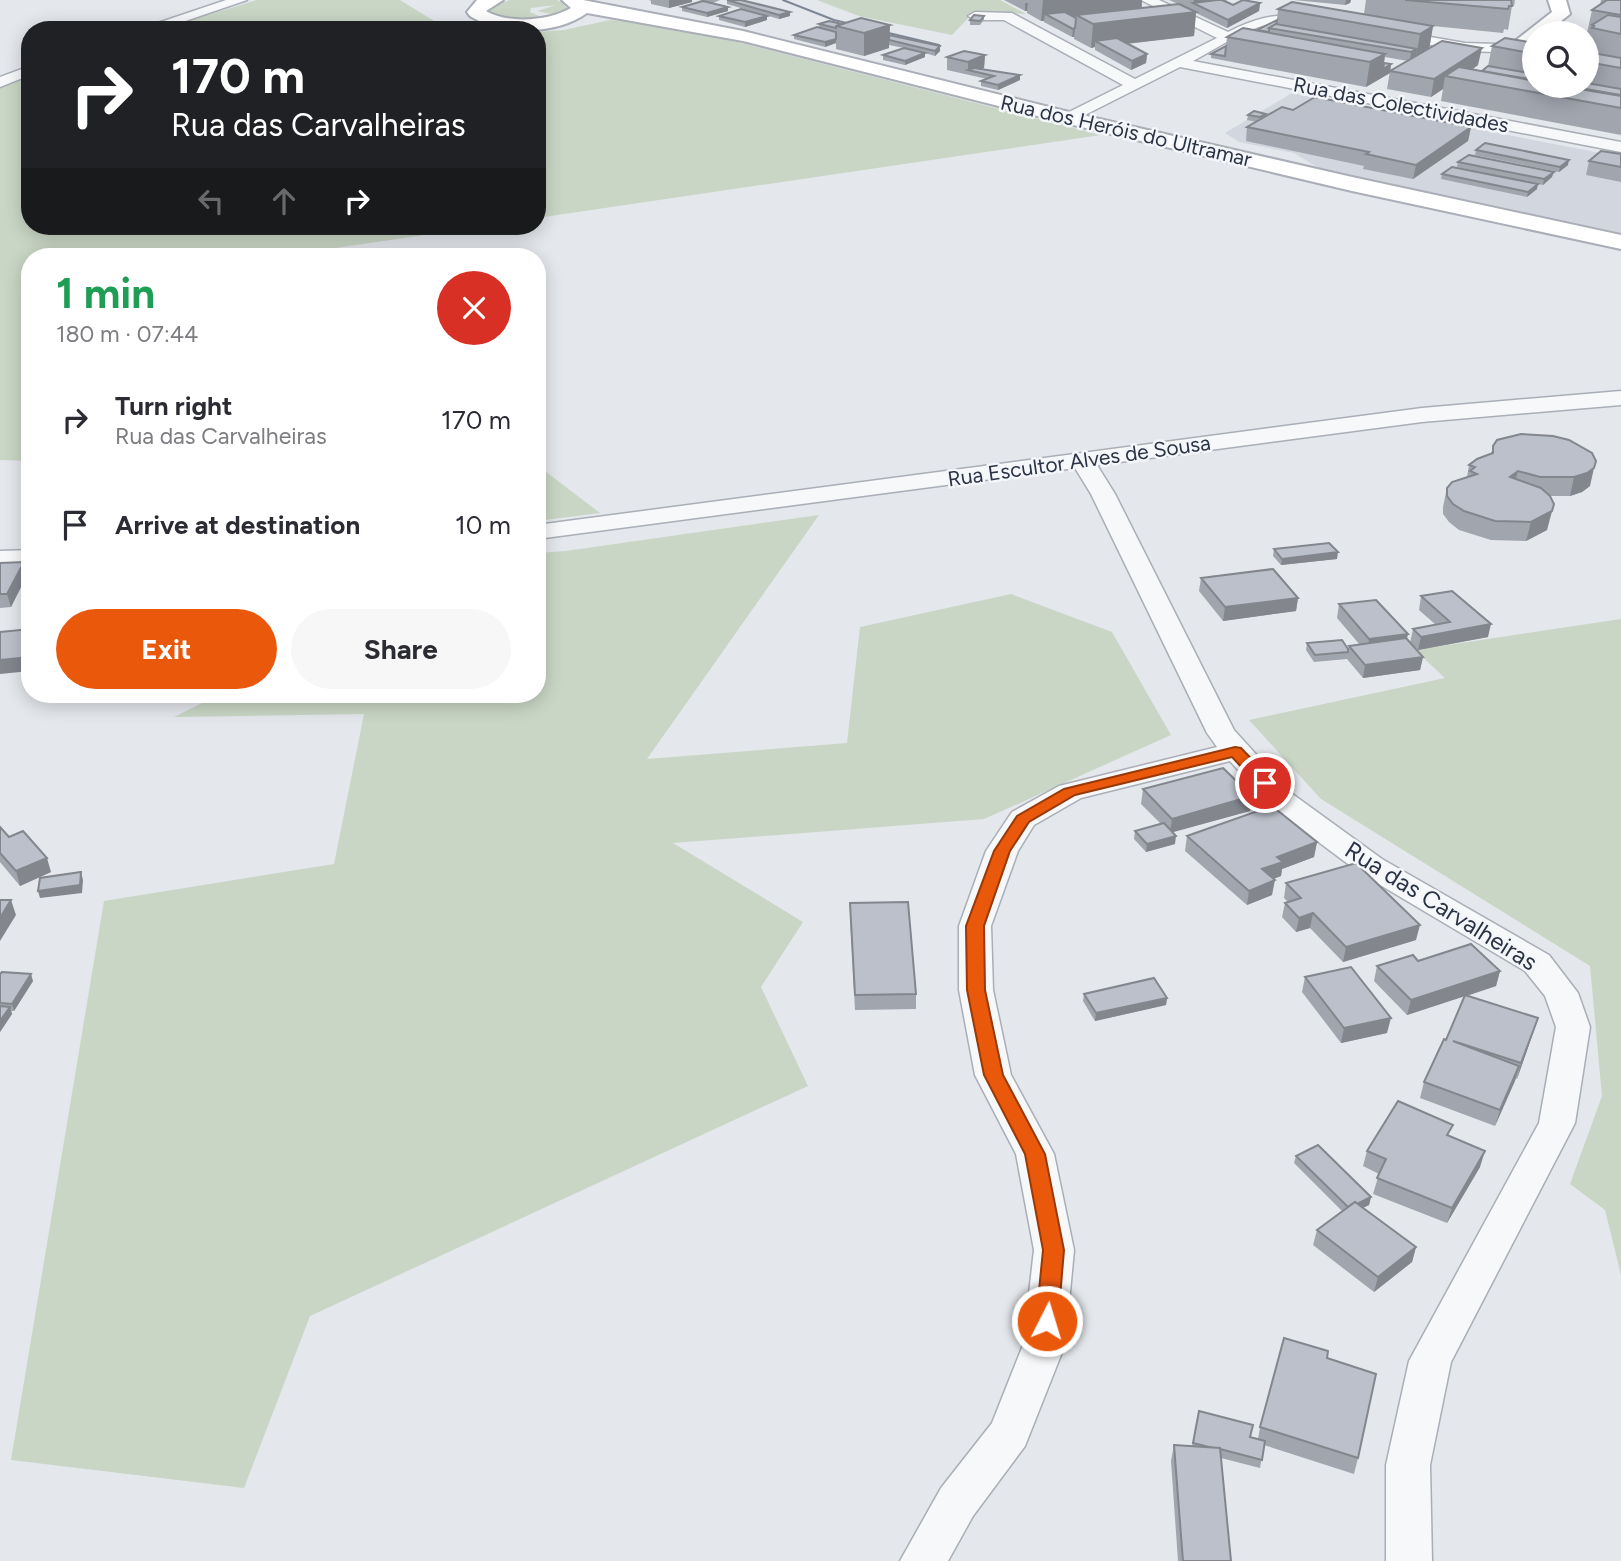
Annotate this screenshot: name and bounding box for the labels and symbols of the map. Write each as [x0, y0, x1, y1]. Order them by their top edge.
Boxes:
street label: Rua das Colectividades [1291, 71, 1511, 138]
street label: Rua dos Heróis do Ultramar [998, 89, 1254, 172]
street label: Rua Escultor Alves de Sousa [946, 430, 1212, 491]
pin [1235, 753, 1295, 813]
street label: Rua das Carvalheiras [1340, 835, 1543, 976]
position arrow [1010, 1284, 1084, 1358]

